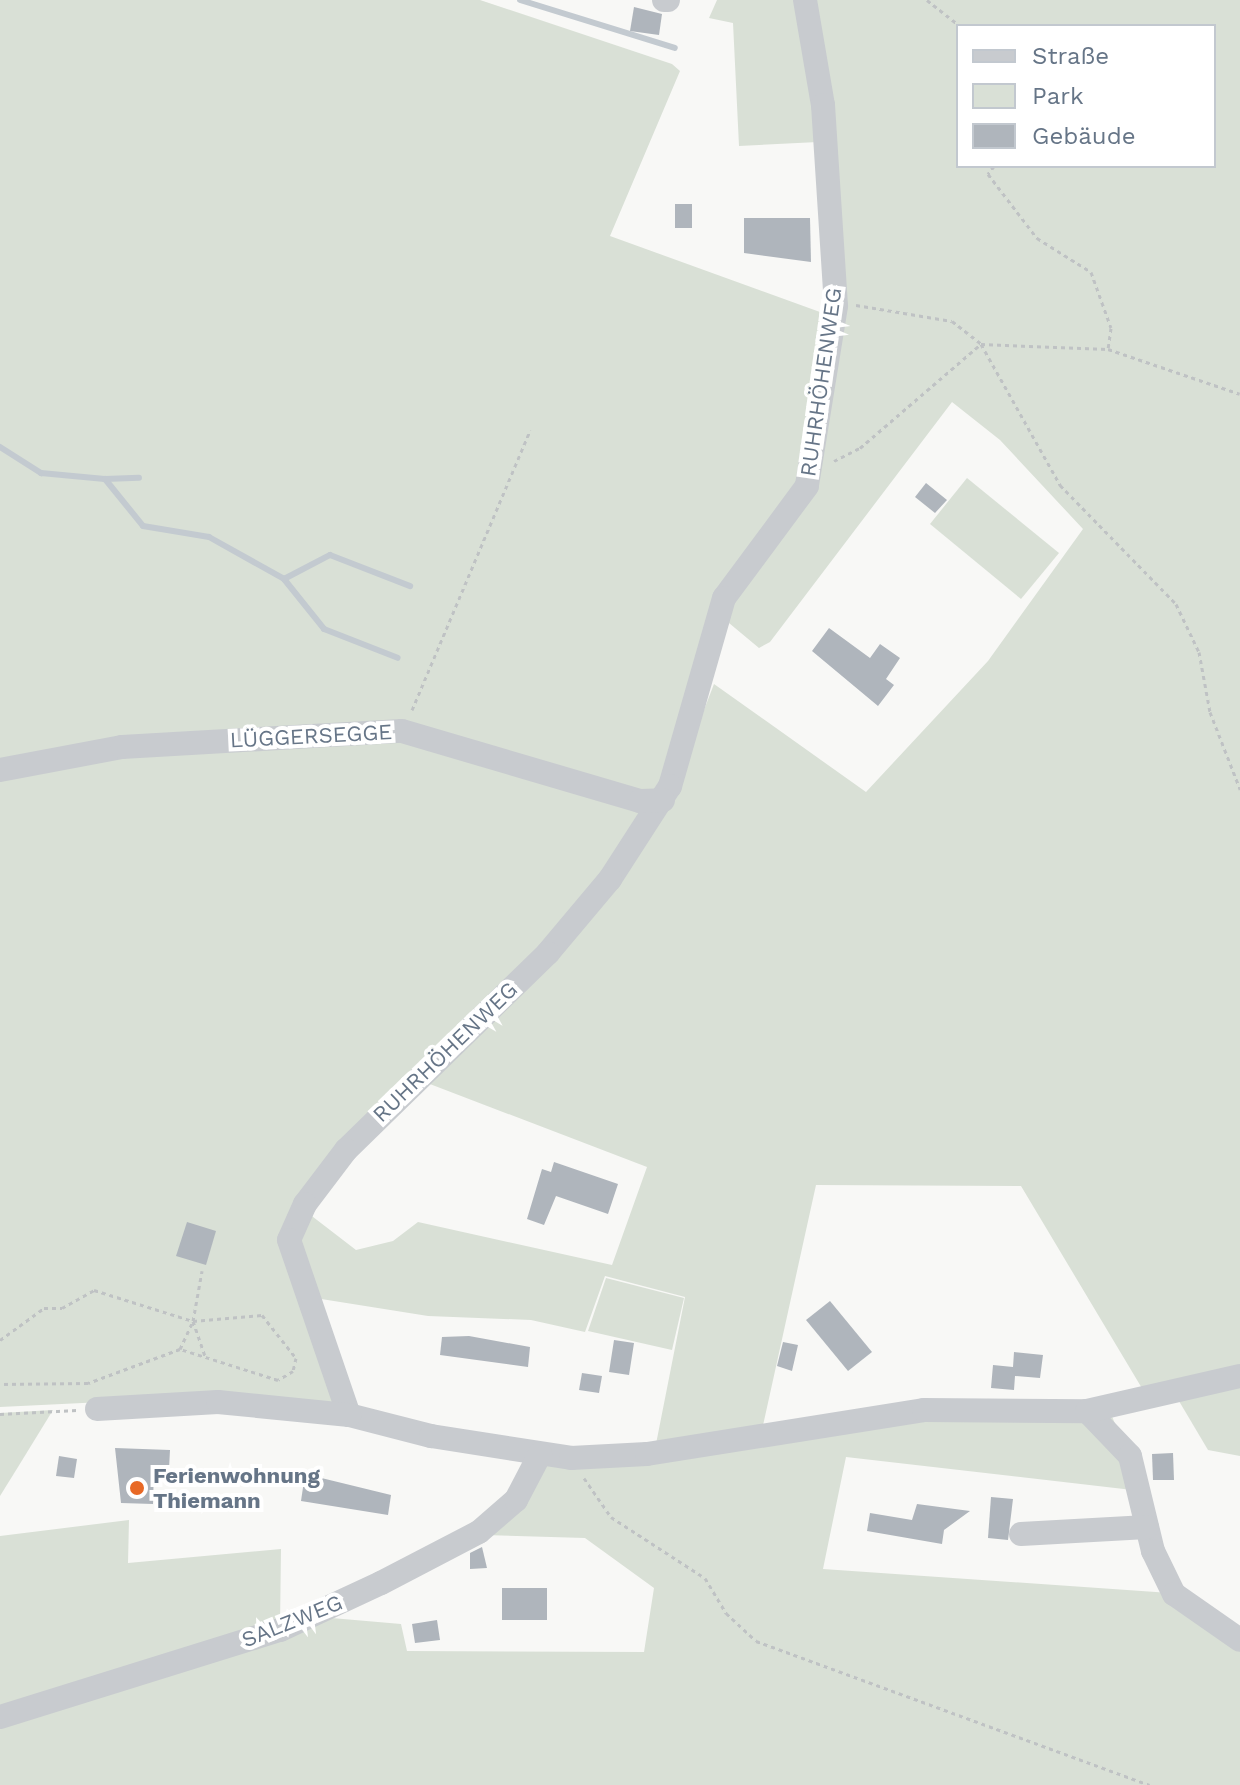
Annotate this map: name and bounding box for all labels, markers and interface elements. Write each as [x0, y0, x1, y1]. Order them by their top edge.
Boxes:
legend [956, 24, 1216, 168]
text: Straße [1032, 42, 1109, 70]
text: Park [1032, 82, 1084, 110]
text: Gebäude [1032, 122, 1136, 150]
street label: RUHRHÖHENWEG [795, 286, 847, 478]
street label: LÜGGERSEGGE [229, 719, 393, 753]
street label: RUHRHÖHENWEG [367, 976, 523, 1128]
place label: Ferienwohnung Thiemann [153, 1462, 320, 1514]
marker: Ferienwohnung Thiemann [128, 1479, 146, 1497]
street label: SALZWEG [238, 1589, 346, 1653]

